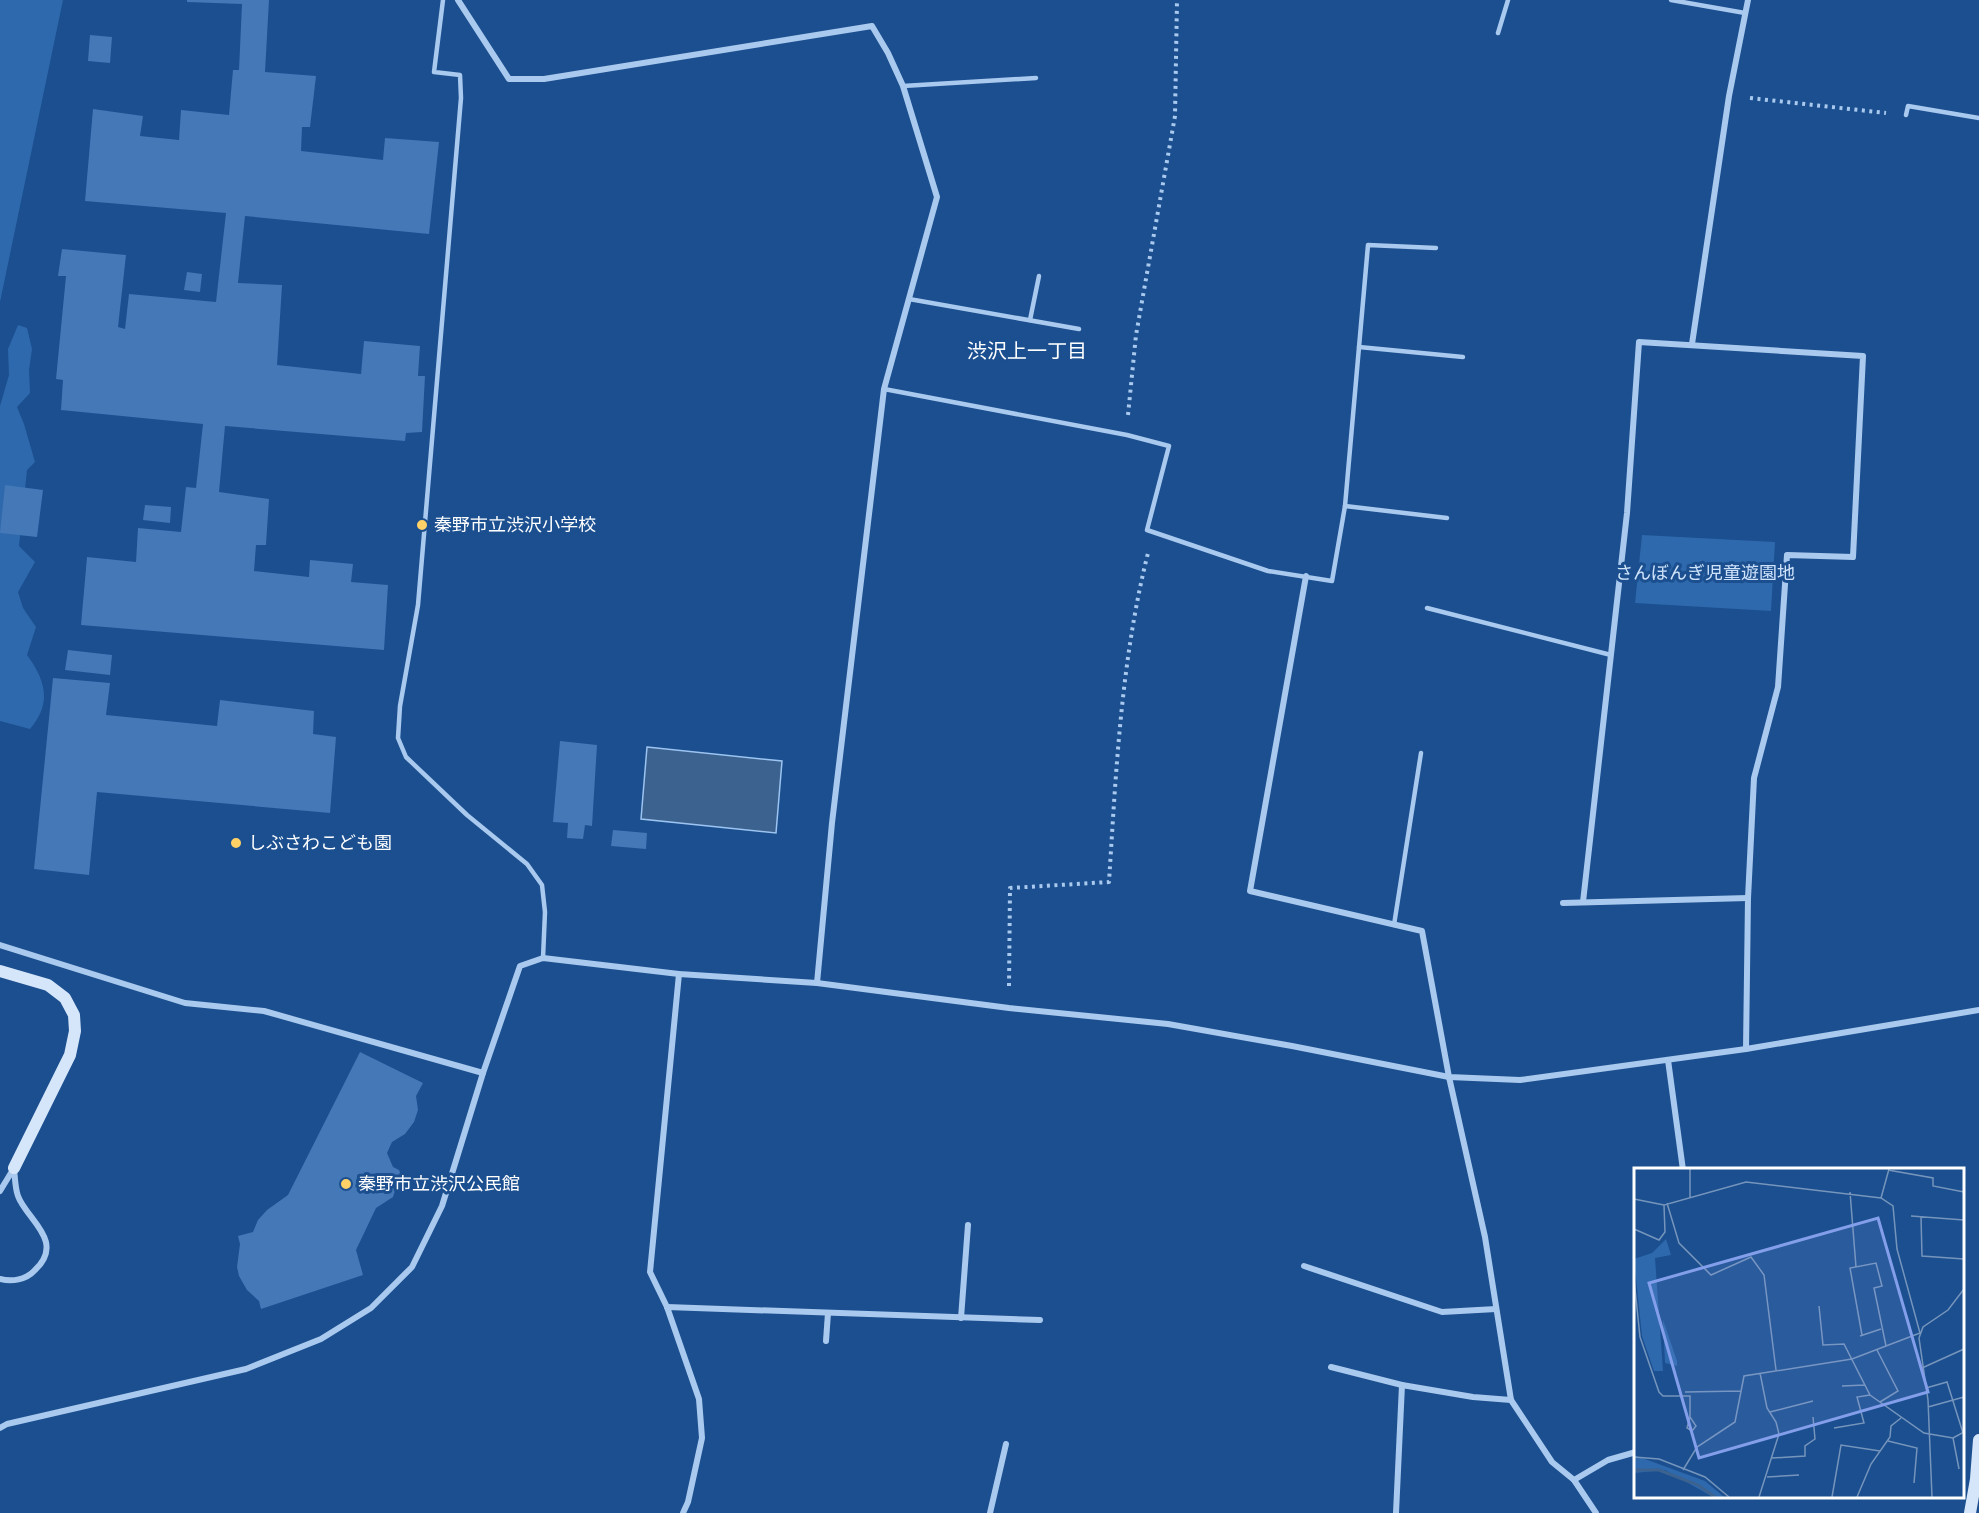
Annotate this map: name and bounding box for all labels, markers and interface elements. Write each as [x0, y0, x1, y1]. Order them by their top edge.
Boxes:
district label: 渋沢上一丁目 [967, 338, 1087, 362]
place label: 秦野市立渋沢小学校 [434, 513, 596, 535]
marker: 秦野市立渋沢小学校 [415, 518, 429, 532]
park label: さんぼんぎ児童遊園地 [1615, 561, 1795, 583]
place label: しぶさわこども園 [248, 831, 392, 853]
marker: しぶさわこども園 [229, 836, 243, 850]
inset map [1634, 1168, 1964, 1498]
place label: 秦野市立渋沢公民館 [358, 1172, 520, 1194]
marker: 秦野市立渋沢公民館 [339, 1177, 353, 1191]

